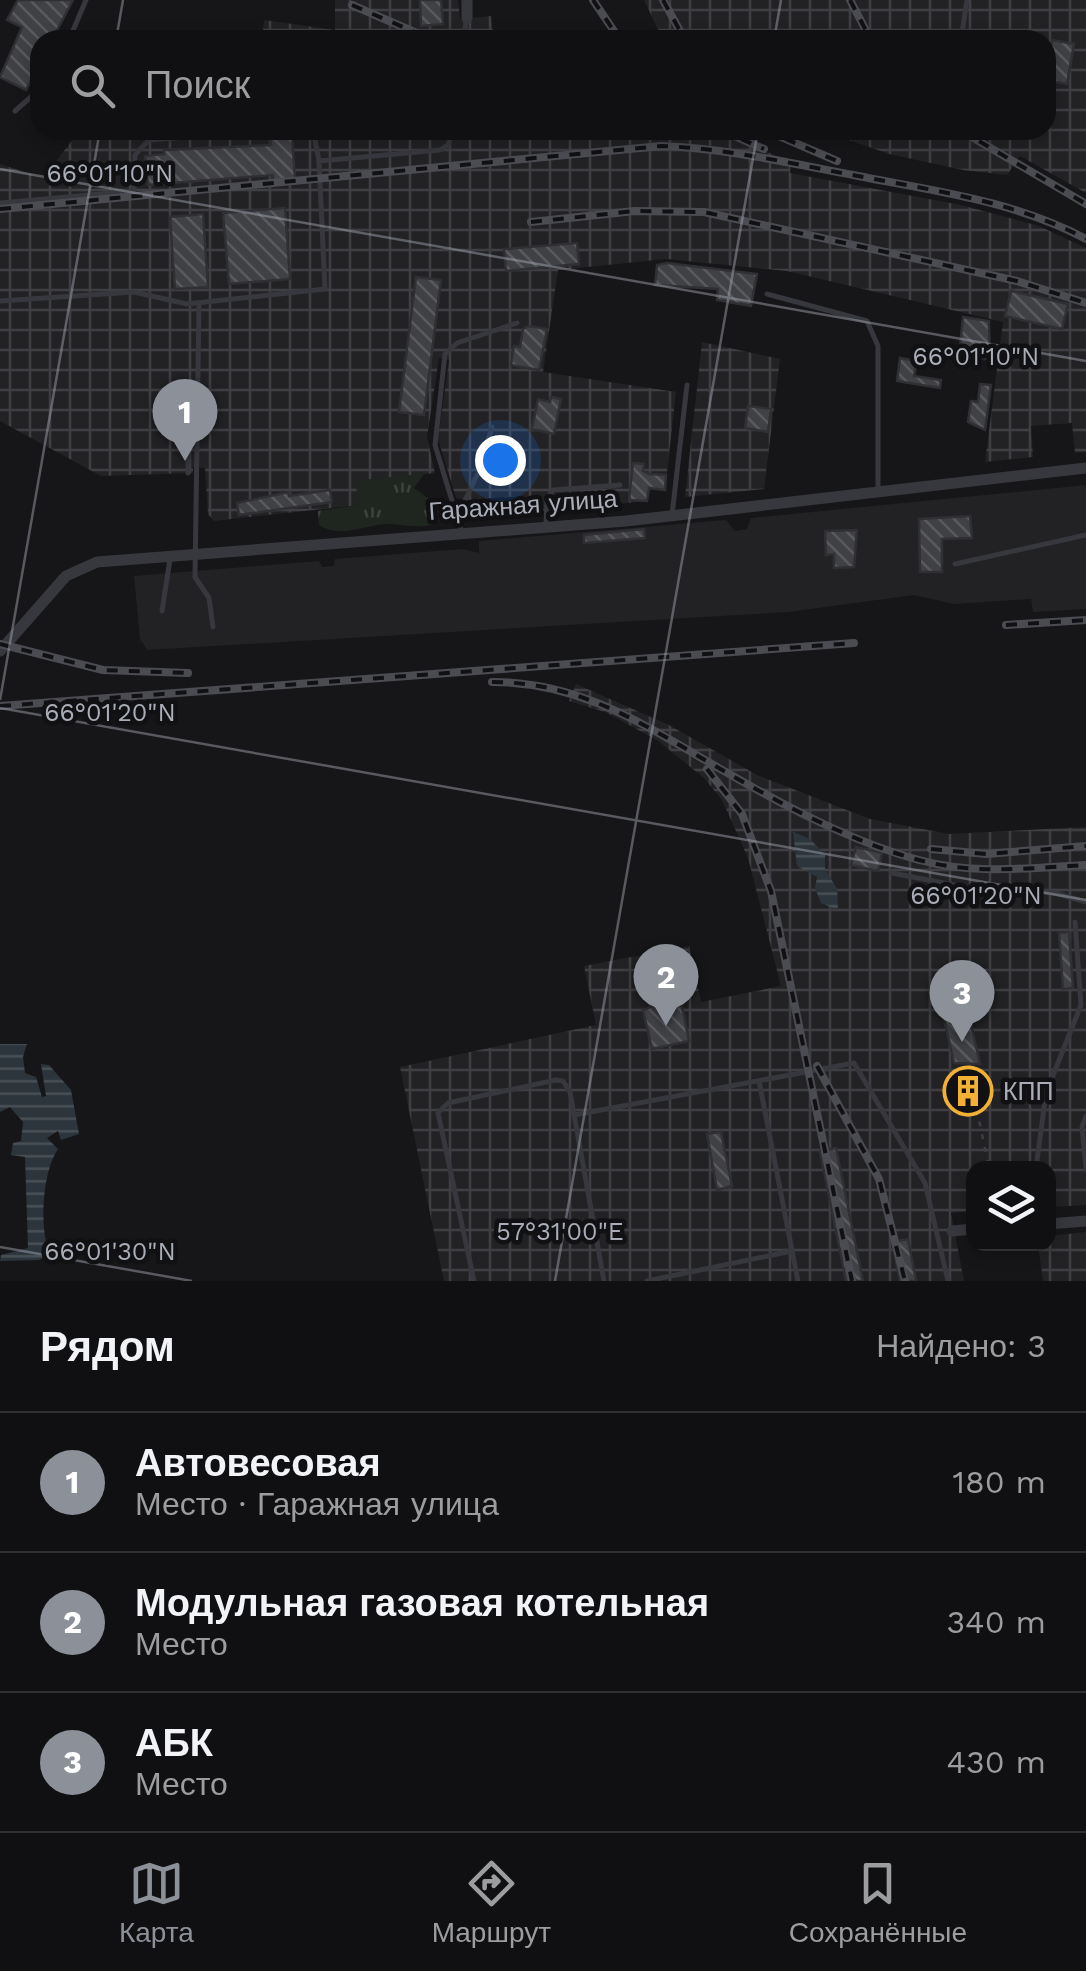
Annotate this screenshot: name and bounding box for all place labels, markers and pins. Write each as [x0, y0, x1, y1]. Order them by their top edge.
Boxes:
pin: 1 [152, 378, 218, 461]
pin: 2 [634, 944, 698, 1026]
pin: 3 [930, 960, 994, 1042]
building icon: КПП [942, 1065, 994, 1117]
place label: КПП [1003, 1077, 1054, 1106]

